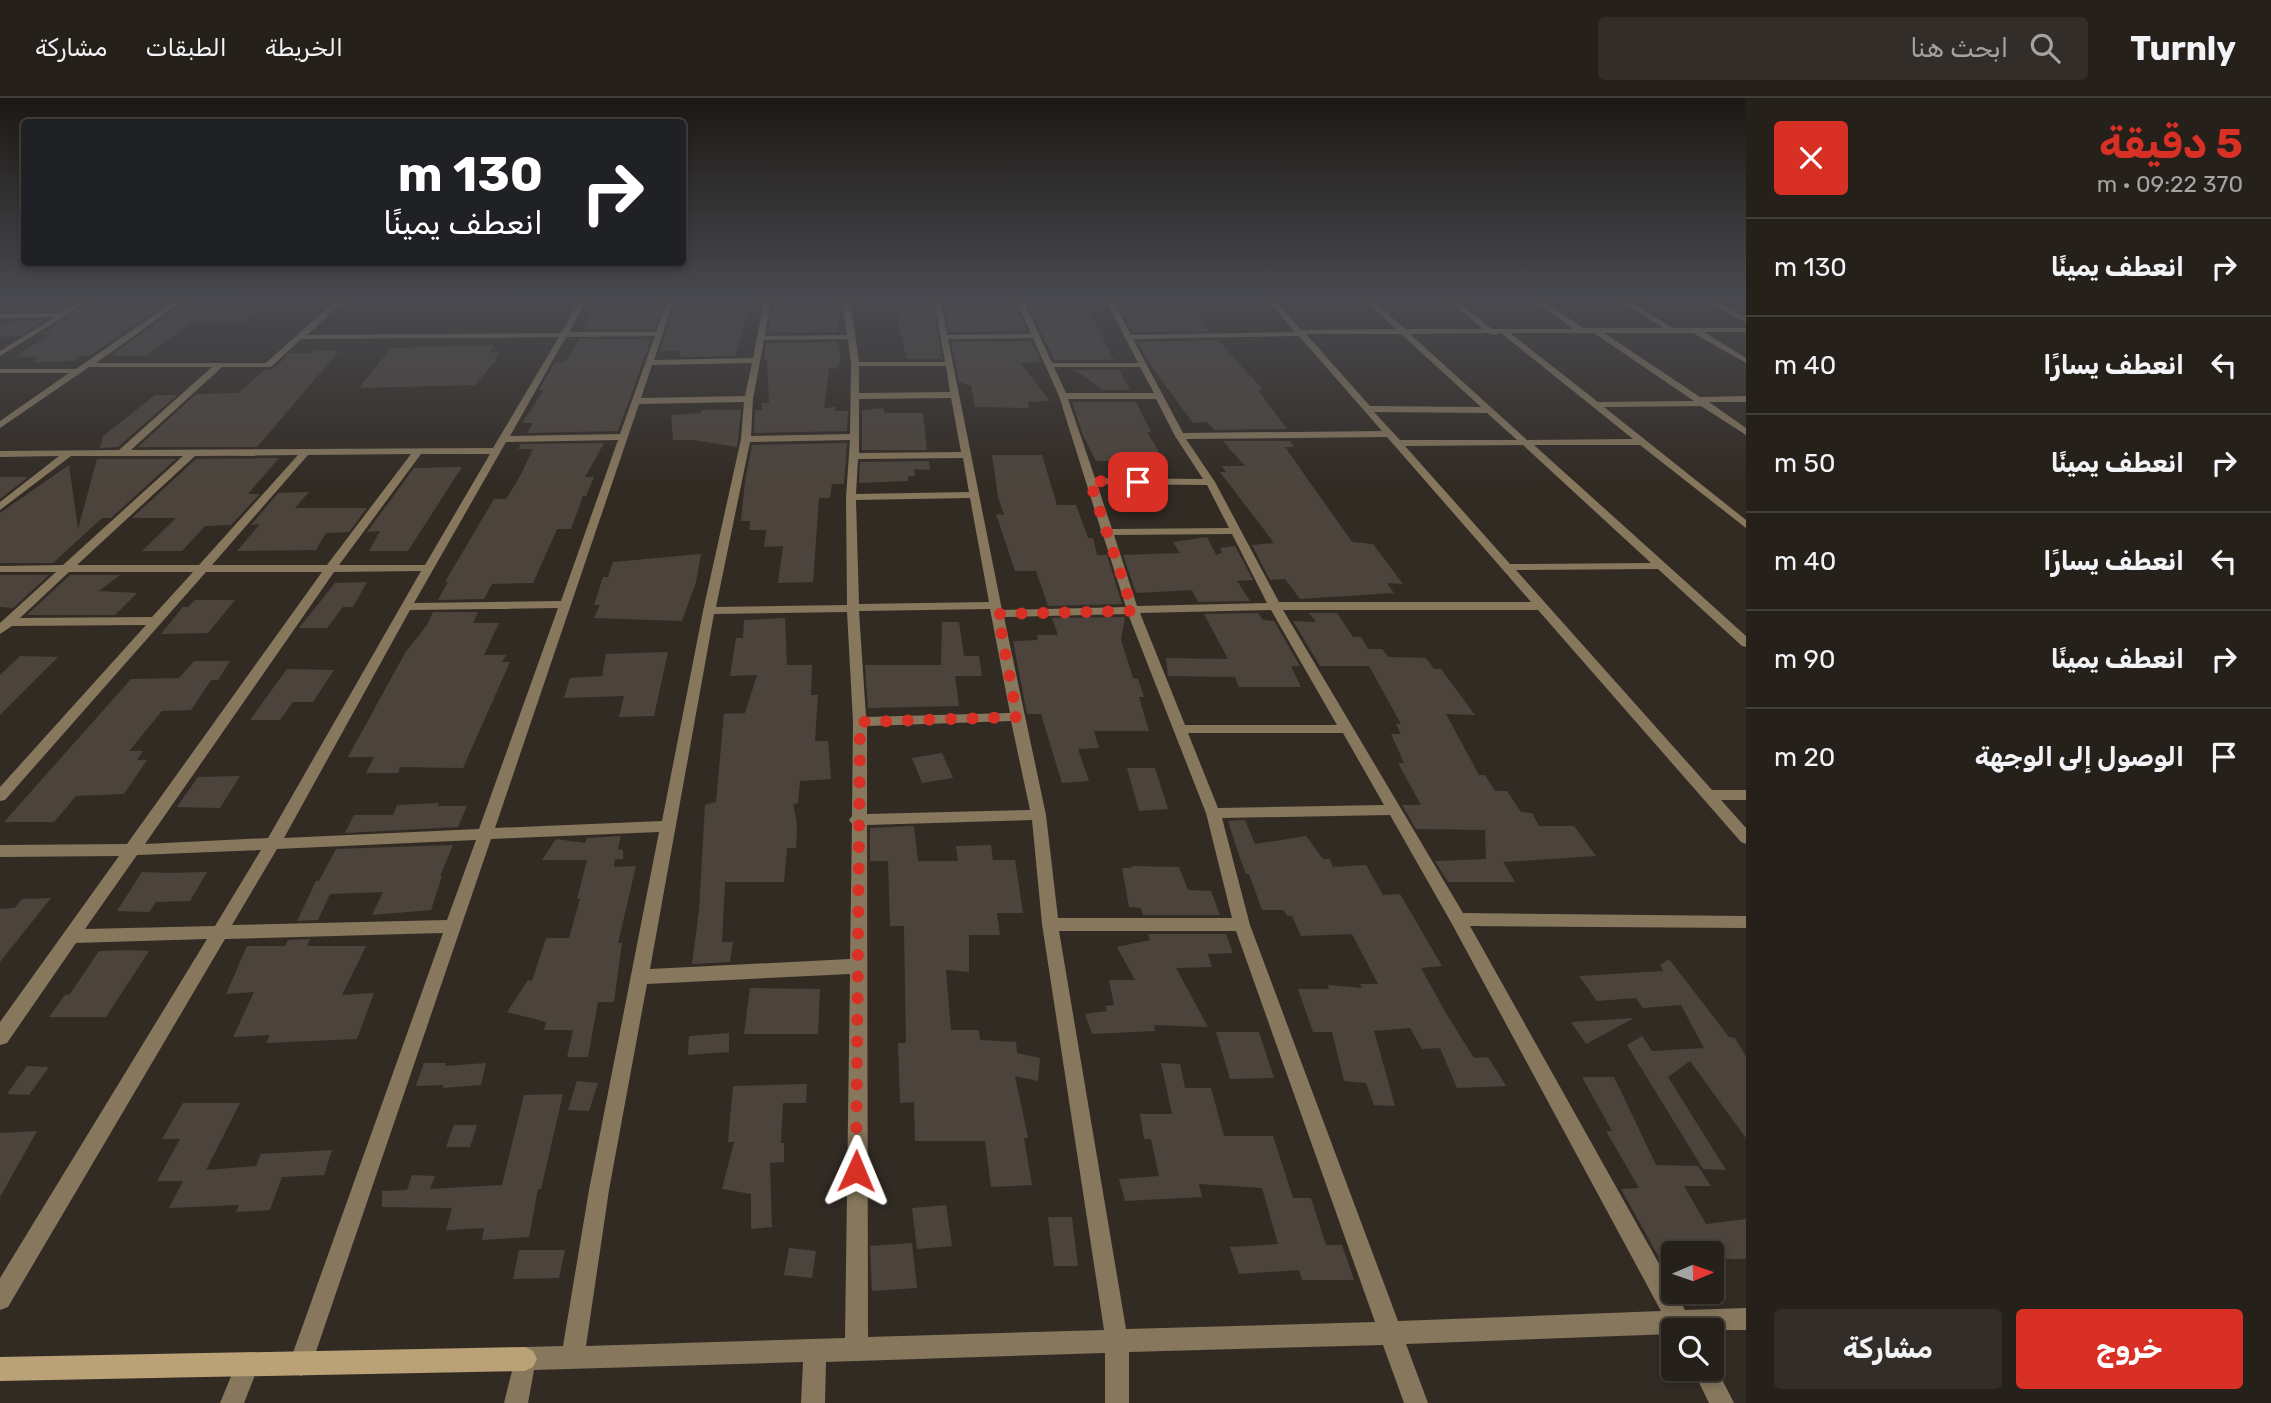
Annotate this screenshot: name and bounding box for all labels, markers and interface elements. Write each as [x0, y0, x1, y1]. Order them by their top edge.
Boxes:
search box [1598, 17, 2088, 80]
icon: search [2026, 29, 2064, 67]
text: Turnly [2130, 29, 2236, 68]
text: ابحث هنا [1910, 33, 2008, 64]
text: مشاركة [35, 34, 107, 62]
text: الطبقات [145, 34, 227, 62]
text: الخريطة [265, 34, 343, 62]
text: 5 دقيقة [2099, 119, 2243, 169]
button: close [1774, 121, 1848, 195]
text: 130 m [398, 145, 543, 203]
icon: right [567, 147, 658, 238]
text: 370 m · 09:22 [2097, 170, 2243, 198]
text: انعطف يمينًا [383, 204, 543, 242]
icon: right [2205, 248, 2243, 286]
text: 130 m [1774, 252, 1847, 283]
text: انعطف يمينًا [2051, 252, 2184, 283]
icon: left [2205, 346, 2243, 384]
text: 40 m [1774, 350, 1836, 381]
text: انعطف يسارًا [2043, 350, 2184, 381]
icon: right [2205, 444, 2243, 482]
text: 50 m [1774, 448, 1835, 479]
text: انعطف يمينًا [2051, 448, 2184, 479]
pin [1108, 452, 1168, 512]
icon: arrive [1119, 463, 1157, 501]
icon: left [2205, 542, 2243, 580]
text: 40 m [1774, 546, 1836, 577]
text: انعطف يسارًا [2043, 546, 2184, 577]
icon: right [2205, 640, 2243, 678]
text: 90 m [1774, 644, 1835, 675]
text: انعطف يمينًا [2051, 644, 2184, 675]
icon: arrive [2205, 738, 2243, 776]
text: 20 m [1774, 742, 1835, 773]
text: الوصول إلى الوجهة [1975, 742, 2184, 773]
position arrow [819, 1134, 893, 1208]
north arrow [1661, 1241, 1724, 1304]
map controls [1661, 1241, 1724, 1381]
button: مشاركة [1774, 1309, 2002, 1389]
button: خروج [2016, 1309, 2243, 1389]
button: search [1661, 1318, 1724, 1381]

